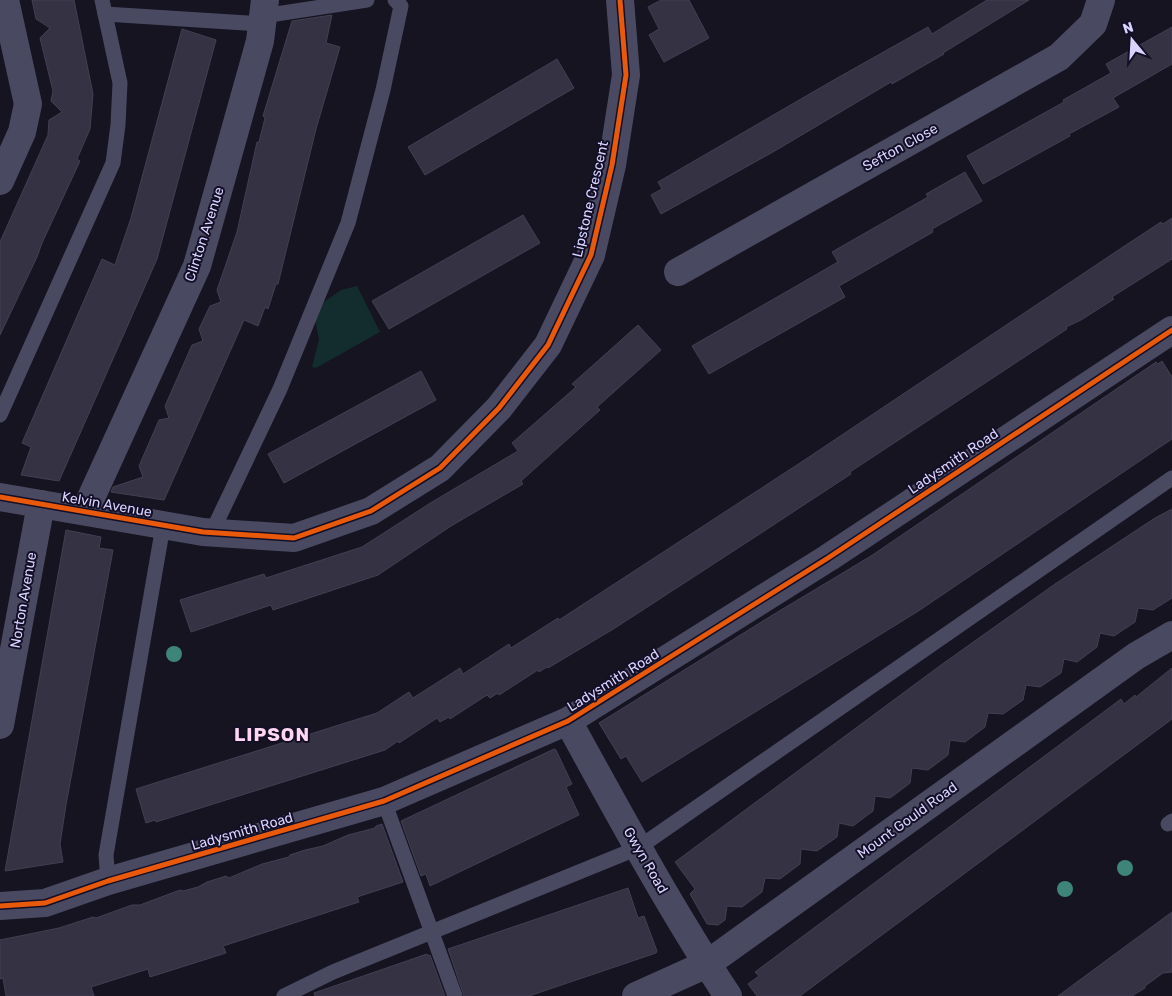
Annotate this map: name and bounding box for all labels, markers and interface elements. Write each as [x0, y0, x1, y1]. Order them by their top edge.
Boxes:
north arrow [1107, 15, 1157, 65]
text: N [1121, 18, 1136, 38]
street label: Sefton Close [860, 120, 941, 175]
street label: Lipstone Crescent [569, 139, 612, 259]
street label: Clinton Avenue [181, 185, 228, 284]
street label: Ladysmith Road [905, 425, 1002, 498]
street label: Kelvin Avenue [61, 488, 153, 521]
street label: Norton Avenue [7, 551, 40, 649]
street label: Ladysmith Road [564, 645, 662, 715]
district label: LIPSON [234, 723, 310, 746]
street label: Mount Gould Road [854, 778, 961, 862]
street label: Ladysmith Road [189, 809, 295, 854]
street label: Gwyn Road [620, 824, 671, 896]

